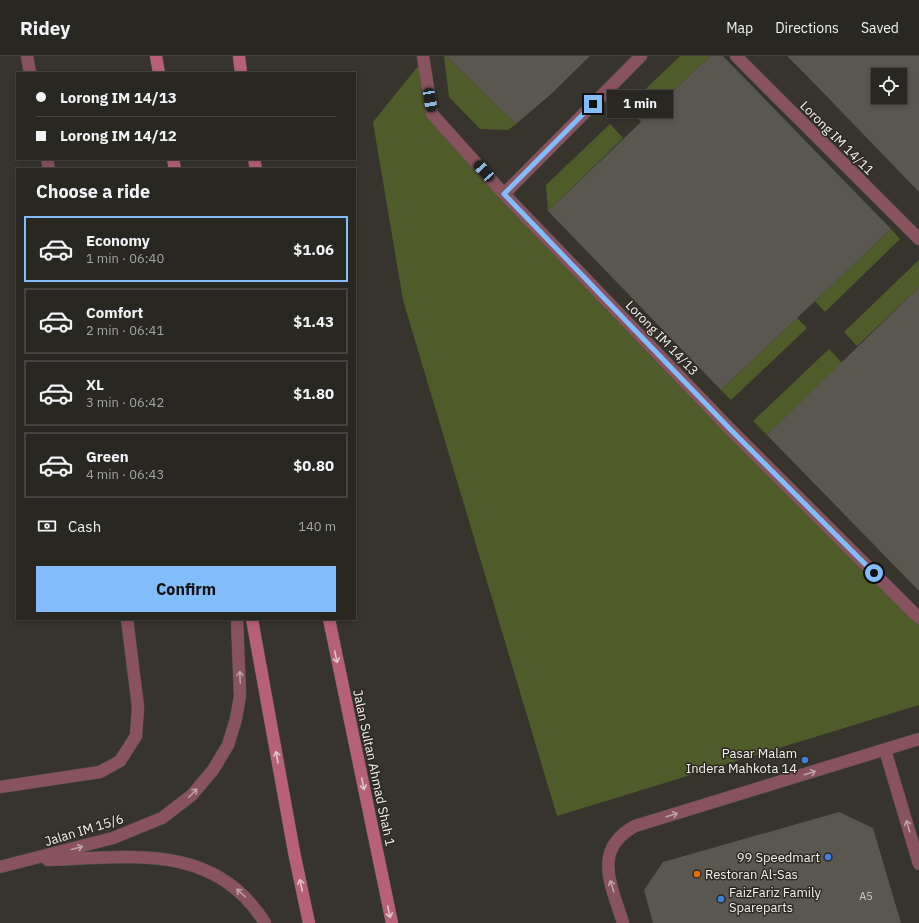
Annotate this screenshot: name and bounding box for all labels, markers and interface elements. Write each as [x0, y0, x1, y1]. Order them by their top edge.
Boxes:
text: Ridey [20, 16, 70, 40]
text: Map [726, 19, 753, 37]
text: Directions [775, 19, 839, 37]
text: Saved [861, 19, 899, 37]
map controls [871, 68, 907, 104]
button: locate [871, 68, 907, 104]
car [422, 87, 438, 113]
text: Lorong IM 14/13 [60, 88, 177, 107]
callout: 1 min [607, 90, 673, 118]
route end [584, 95, 602, 113]
text: 1 min [623, 95, 657, 112]
street label: Lorong IM 14/11 [796, 97, 878, 179]
text: Lorong IM 14/12 [60, 126, 177, 145]
car [472, 158, 496, 184]
text: Choose a ride [36, 180, 150, 203]
icon: car [38, 231, 74, 267]
text: Economy [86, 231, 150, 250]
text: $1.06 [293, 240, 334, 259]
text: 1 min · 06:40 [86, 250, 164, 267]
street label: Lorong IM 14/13 [622, 297, 702, 379]
icon: car [38, 303, 74, 339]
text: Comfort [86, 303, 143, 322]
text: $1.43 [293, 312, 334, 331]
text: 2 min · 06:41 [86, 322, 164, 339]
icon: car [38, 375, 74, 411]
text: XL [86, 375, 104, 394]
text: $1.80 [293, 384, 334, 403]
text: 3 min · 06:42 [86, 394, 164, 411]
icon: car [38, 447, 74, 483]
text: Green [86, 447, 129, 466]
text: $0.80 [293, 456, 334, 475]
text: 4 min · 06:43 [86, 466, 164, 483]
icon: cash [36, 515, 58, 537]
text: Cash [68, 517, 101, 536]
text: 140 m [298, 518, 336, 535]
route start [865, 564, 883, 582]
button: Confirm [36, 566, 336, 612]
one-way arrow [333, 650, 341, 663]
one-way arrow [236, 671, 243, 684]
street label: Jalan Sultan Ahmad Shah 1 [349, 688, 399, 848]
place label: Pasar Malam Indera Mahkota 14 [686, 745, 797, 777]
one-way arrow [273, 751, 281, 764]
marker: Pasar Malam Indera Mahkota 14 [800, 755, 810, 765]
one-way arrow [803, 769, 816, 776]
one-way arrow [359, 778, 367, 791]
one-way arrow [188, 788, 197, 798]
street label: Jalan IM 15/6 [42, 810, 126, 850]
one-way arrow [666, 811, 679, 818]
one-way arrow [904, 820, 911, 833]
one-way arrow [70, 844, 83, 851]
place label: 99 Speedmart [737, 849, 820, 866]
marker: 99 Speedmart [823, 852, 833, 862]
place label: Restoran Al-Sas [705, 866, 798, 883]
marker: Restoran Al-Sas [692, 869, 702, 879]
one-way arrow [297, 879, 305, 892]
one-way arrow [608, 879, 615, 892]
place label: FaizFariz Family Spareparts [729, 884, 821, 916]
one-way arrow [236, 888, 247, 897]
house number: A5 [859, 889, 873, 903]
marker: FaizFariz Family Spareparts [716, 894, 726, 904]
one-way arrow [386, 905, 394, 918]

